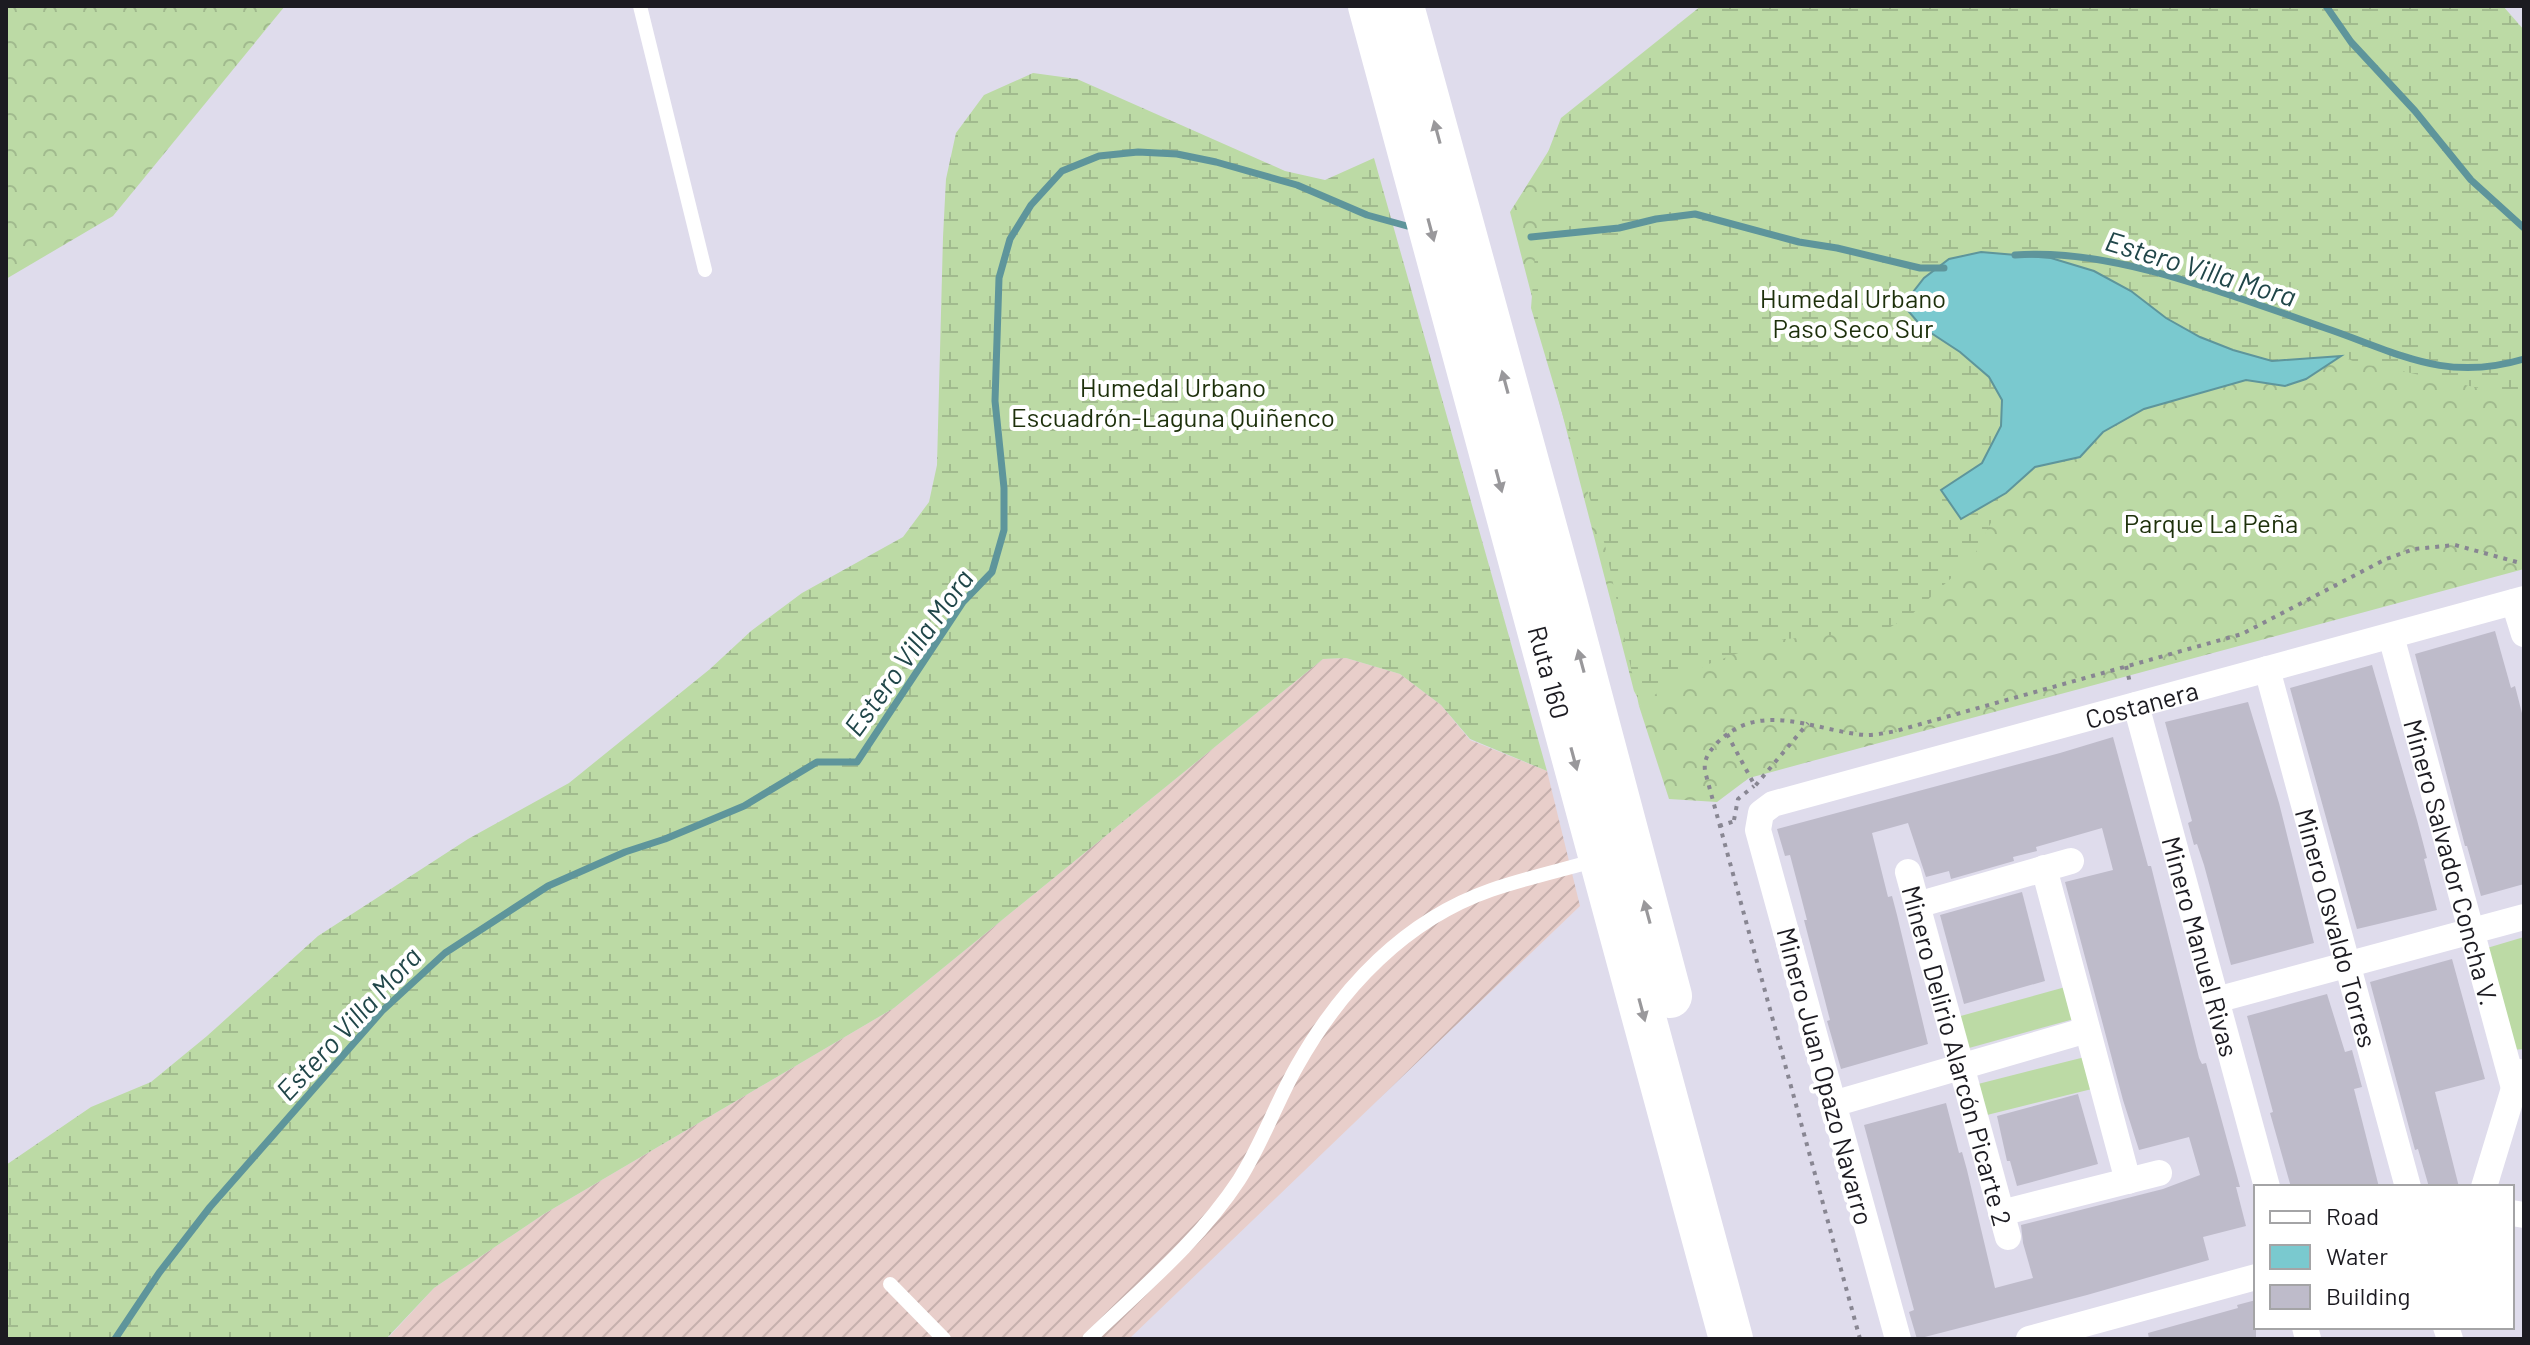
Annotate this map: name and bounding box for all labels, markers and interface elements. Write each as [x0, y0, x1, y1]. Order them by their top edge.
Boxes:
one-way arrow [1430, 119, 1442, 144]
one-way arrow [1426, 218, 1438, 243]
water label: Estero Villa Mora [2102, 223, 2300, 313]
park label: Humedal Urbano Paso Seco Sur [1760, 282, 1946, 343]
one-way arrow [1499, 370, 1511, 395]
park label: Humedal Urbano Escuadrón-Laguna Quiñenco [1011, 371, 1335, 432]
one-way arrow [1493, 470, 1506, 494]
park label: Parque La Peña [2124, 507, 2298, 538]
water label: Estero Villa Mora [836, 562, 980, 742]
street label: Ruta 160 [1523, 622, 1578, 722]
one-way arrow [1574, 648, 1586, 673]
street label: Costanera [2082, 673, 2201, 734]
street label: Minero Salvador Concha V. [2399, 715, 2506, 1008]
one-way arrow [1569, 747, 1581, 772]
street label: Minero Osvaldo Torres [2290, 805, 2385, 1051]
street label: Minero Manuel Rivas [2157, 833, 2246, 1060]
street label: Minero Delirio Alarcón Picarte 2 [1897, 882, 2020, 1229]
one-way arrow [1641, 899, 1653, 924]
street label: Minero Juan Opazo Navarro [1771, 924, 1881, 1228]
water label: Estero Villa Mora [268, 939, 428, 1107]
one-way arrow [1636, 999, 1649, 1023]
legend [2254, 1185, 2514, 1329]
text: Road [2326, 1201, 2379, 1230]
text: Water [2326, 1241, 2388, 1270]
text: Building [2326, 1281, 2410, 1310]

